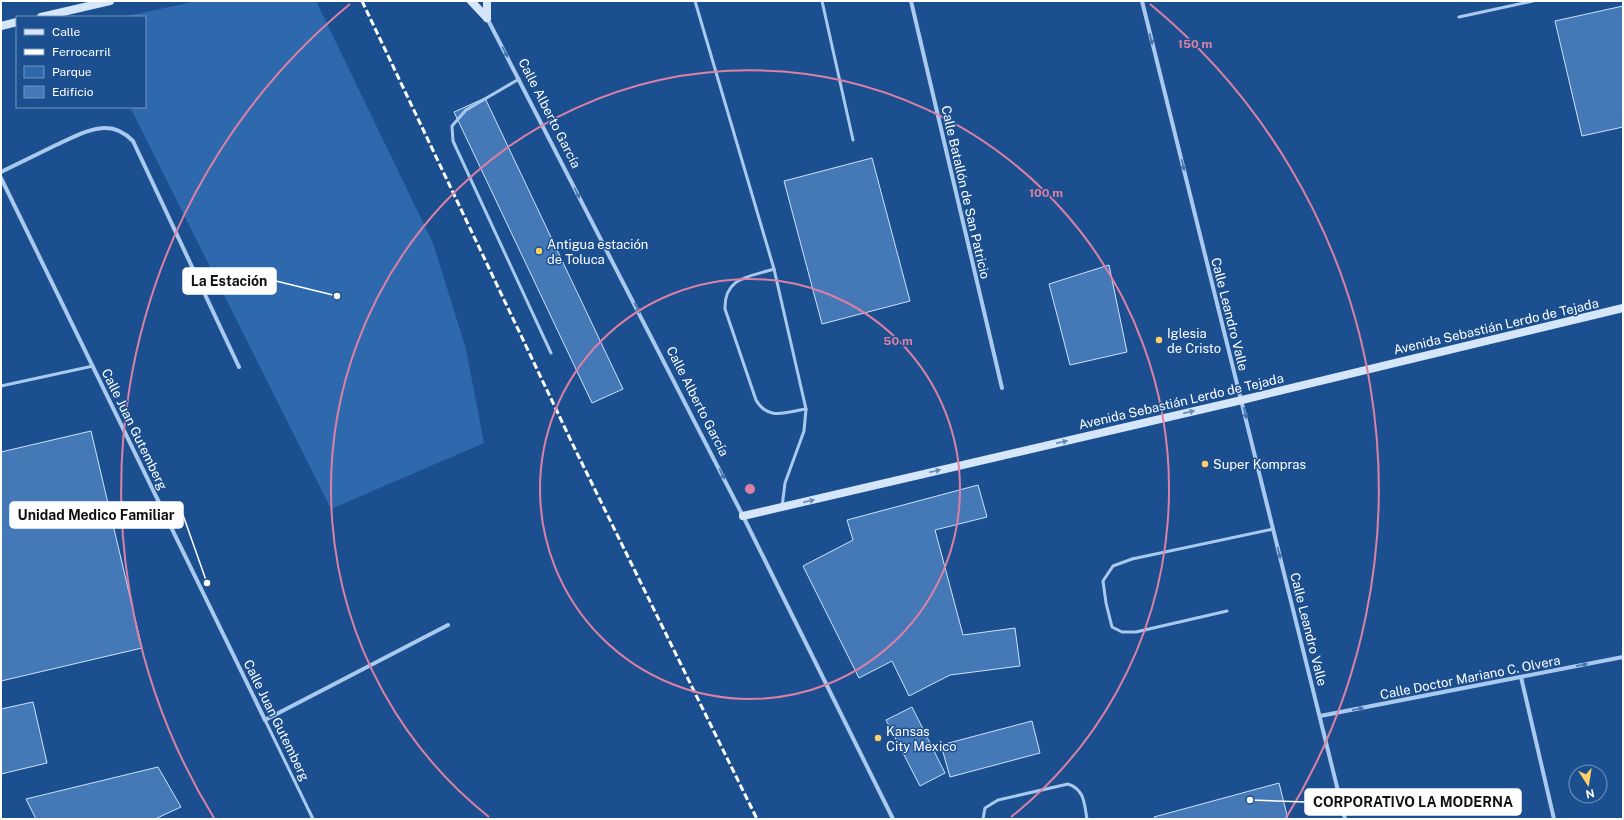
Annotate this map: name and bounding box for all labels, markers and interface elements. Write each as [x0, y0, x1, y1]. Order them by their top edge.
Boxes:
legend [16, 16, 146, 108]
text: Calle [52, 25, 81, 39]
one-way arrow [1149, 33, 1155, 45]
text: 150 m [1178, 37, 1212, 51]
text: Ferrocarril [52, 45, 111, 59]
one-way arrow [502, 47, 508, 58]
street label: Calle Alberto García [515, 56, 584, 171]
text: Parque [52, 65, 92, 79]
text: Edificio [52, 85, 94, 99]
street label: Calle Batallón de San Patricio [938, 104, 993, 280]
one-way arrow [1180, 159, 1186, 171]
text: 100 m [1029, 186, 1063, 200]
one-way arrow [574, 187, 580, 199]
place label: Antigua estación de Toluca [547, 237, 648, 267]
marker: Antigua estación de Toluca [534, 246, 544, 256]
street label: Calle Leandro Valle [1208, 256, 1251, 372]
callout: La Estación [183, 268, 276, 294]
text: La Estación [191, 273, 267, 289]
street label: Avenida Sebastián Lerdo de Tejada [1392, 296, 1600, 357]
one-way arrow [633, 303, 640, 314]
place label: Iglesia de Cristo [1167, 326, 1221, 356]
text: 50 m [883, 334, 913, 348]
marker: Iglesia de Cristo [1154, 335, 1164, 345]
street label: Calle Alberto García [663, 344, 732, 459]
street label: Calle Juan Gutemberg [99, 366, 170, 492]
street label: Avenida Sebastián Lerdo de Tejada [1077, 371, 1285, 432]
one-way arrow [1242, 408, 1248, 420]
one-way arrow [1182, 409, 1195, 415]
one-way arrow [1056, 438, 1068, 444]
place label: Super Kompras [1213, 457, 1306, 472]
marker: Super Kompras [1200, 459, 1210, 469]
one-way arrow [719, 468, 725, 480]
one-way arrow [929, 468, 942, 474]
centre of rings [743, 482, 757, 496]
one-way arrow [803, 497, 815, 503]
callout: Unidad Medico Familiar [10, 502, 183, 528]
text: Unidad Medico Familiar [18, 507, 175, 523]
one-way arrow [1277, 547, 1283, 559]
street label: Calle Leandro Valle [1287, 571, 1330, 687]
street label: Calle Doctor Mariano C. Olvera [1379, 653, 1562, 702]
street label: Calle Juan Gutemberg [241, 657, 312, 783]
one-way arrow [1576, 662, 1588, 668]
one-way arrow [1352, 705, 1364, 711]
place label: Kansas City Mexico [886, 724, 957, 754]
marker: Kansas City Mexico [873, 733, 883, 743]
north arrow [1568, 764, 1608, 804]
text: N [1585, 787, 1596, 801]
callout: CORPORATIVO LA MODERNA [1305, 789, 1521, 815]
text: CORPORATIVO LA MODERNA [1313, 794, 1513, 810]

